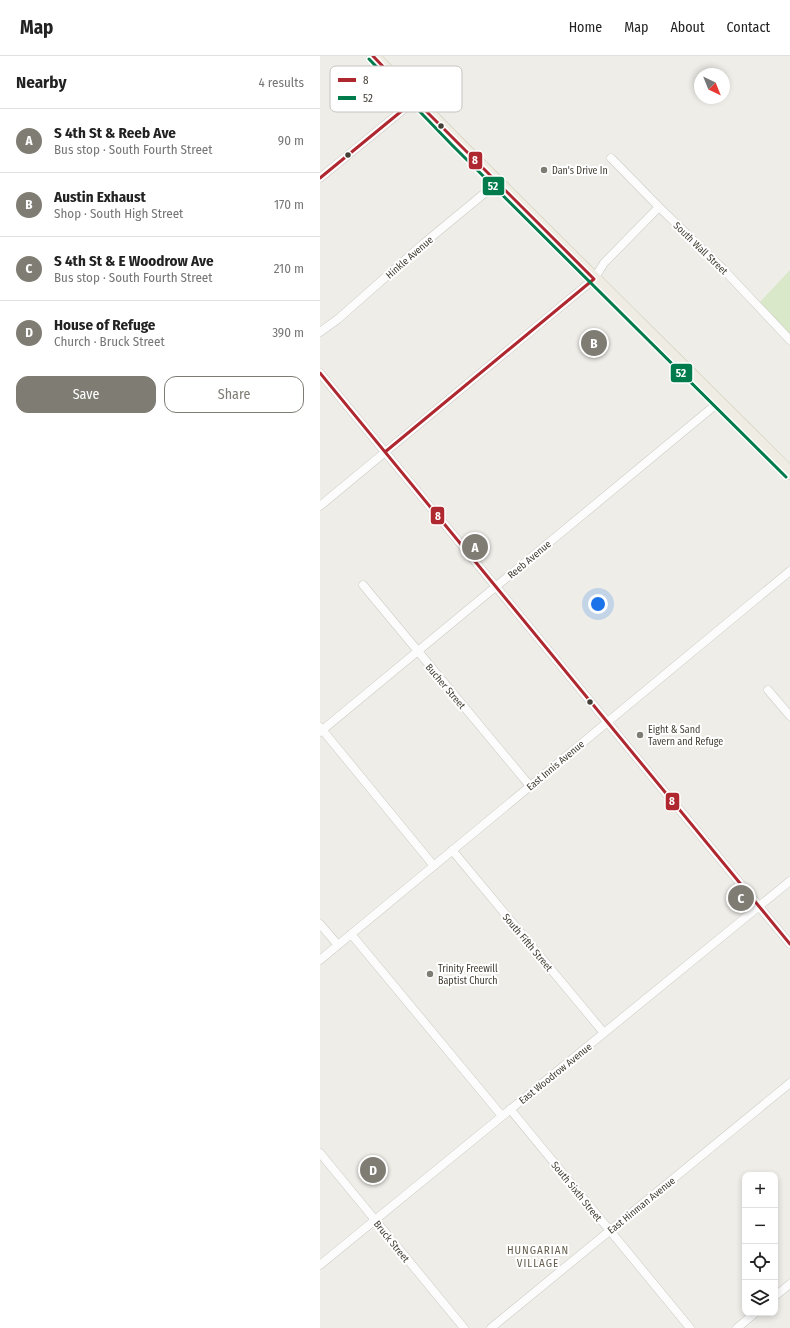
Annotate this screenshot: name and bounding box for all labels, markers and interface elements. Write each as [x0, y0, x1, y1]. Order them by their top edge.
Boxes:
text: Map [20, 16, 53, 39]
text: Home [569, 19, 602, 36]
text: Map [624, 19, 648, 36]
text: About [670, 19, 705, 36]
text: Contact [727, 19, 770, 36]
legend [330, 66, 462, 112]
north arrow [694, 68, 730, 104]
text: Nearby [16, 72, 67, 93]
text: 8 [363, 74, 369, 87]
text: 4 results [258, 75, 304, 90]
text: 52 [363, 92, 373, 105]
unlabelled marker [436, 121, 446, 131]
text: S 4th St & Reeb Ave [54, 124, 176, 142]
text: A [25, 133, 33, 148]
text: 90 m [278, 133, 304, 148]
text: Bus stop · South Fourth Street [54, 142, 213, 157]
unlabelled marker [343, 150, 353, 160]
line badge: 8 [468, 151, 483, 170]
text: 8 [472, 154, 478, 167]
marker: Dan's Drive In [539, 165, 549, 175]
place label: Dan's Drive In [552, 165, 608, 177]
line badge: 52 [482, 176, 505, 196]
text: 52 [488, 180, 498, 193]
text: Austin Exhaust [54, 188, 146, 206]
text: B [25, 197, 33, 212]
text: 170 m [274, 197, 304, 212]
text: Shop · South High Street [54, 206, 183, 221]
street label: South Wall Street [671, 220, 730, 278]
street label: Hinkle Avenue [384, 234, 436, 281]
text: S 4th St & E Woodrow Ave [54, 252, 214, 270]
text: C [26, 261, 32, 276]
text: 210 m [274, 261, 304, 276]
text: Bus stop · South Fourth Street [54, 270, 213, 285]
text: House of Refuge [54, 316, 155, 334]
text: D [25, 325, 33, 340]
text: 390 m [272, 325, 304, 340]
pin: B [581, 328, 607, 358]
text: Church · Bruck Street [54, 334, 165, 349]
line badge: 52 [670, 363, 693, 383]
text: 52 [676, 367, 686, 380]
button: Save [16, 376, 156, 413]
button: Share [164, 376, 304, 413]
line badge: 8 [430, 506, 445, 525]
text: 8 [435, 510, 441, 523]
pin: A [462, 532, 488, 562]
street label: Reeb Avenue [506, 538, 554, 581]
your location [588, 594, 608, 614]
street label: Bucher Street [423, 661, 468, 712]
unlabelled marker [585, 697, 595, 707]
place label: Eight & Sand Tavern and Refuge [648, 724, 723, 748]
marker: Eight & Sand Tavern and Refuge [635, 730, 645, 740]
street label: East Innis Avenue [524, 738, 587, 793]
line badge: 8 [665, 792, 680, 811]
text: 8 [669, 795, 675, 808]
pin: C [728, 883, 754, 913]
street label: South Fifth Street [500, 911, 555, 974]
place label: Trinity Freewill Baptist Church [438, 963, 498, 987]
marker: Trinity Freewill Baptist Church [425, 969, 435, 979]
street label: East Woodrow Avenue [517, 1041, 594, 1107]
pin: D [360, 1155, 386, 1185]
street label: South Sixth Street [548, 1159, 605, 1225]
map controls [742, 1172, 778, 1316]
button: + [742, 1172, 778, 1208]
street label: East Hinman Avenue [605, 1175, 678, 1237]
button: − [742, 1208, 778, 1244]
street label: Bruck Street [371, 1218, 412, 1265]
district label: HUNGARIAN VILLAGE [507, 1244, 569, 1270]
button: locate [742, 1244, 778, 1280]
button: layers [742, 1280, 778, 1316]

